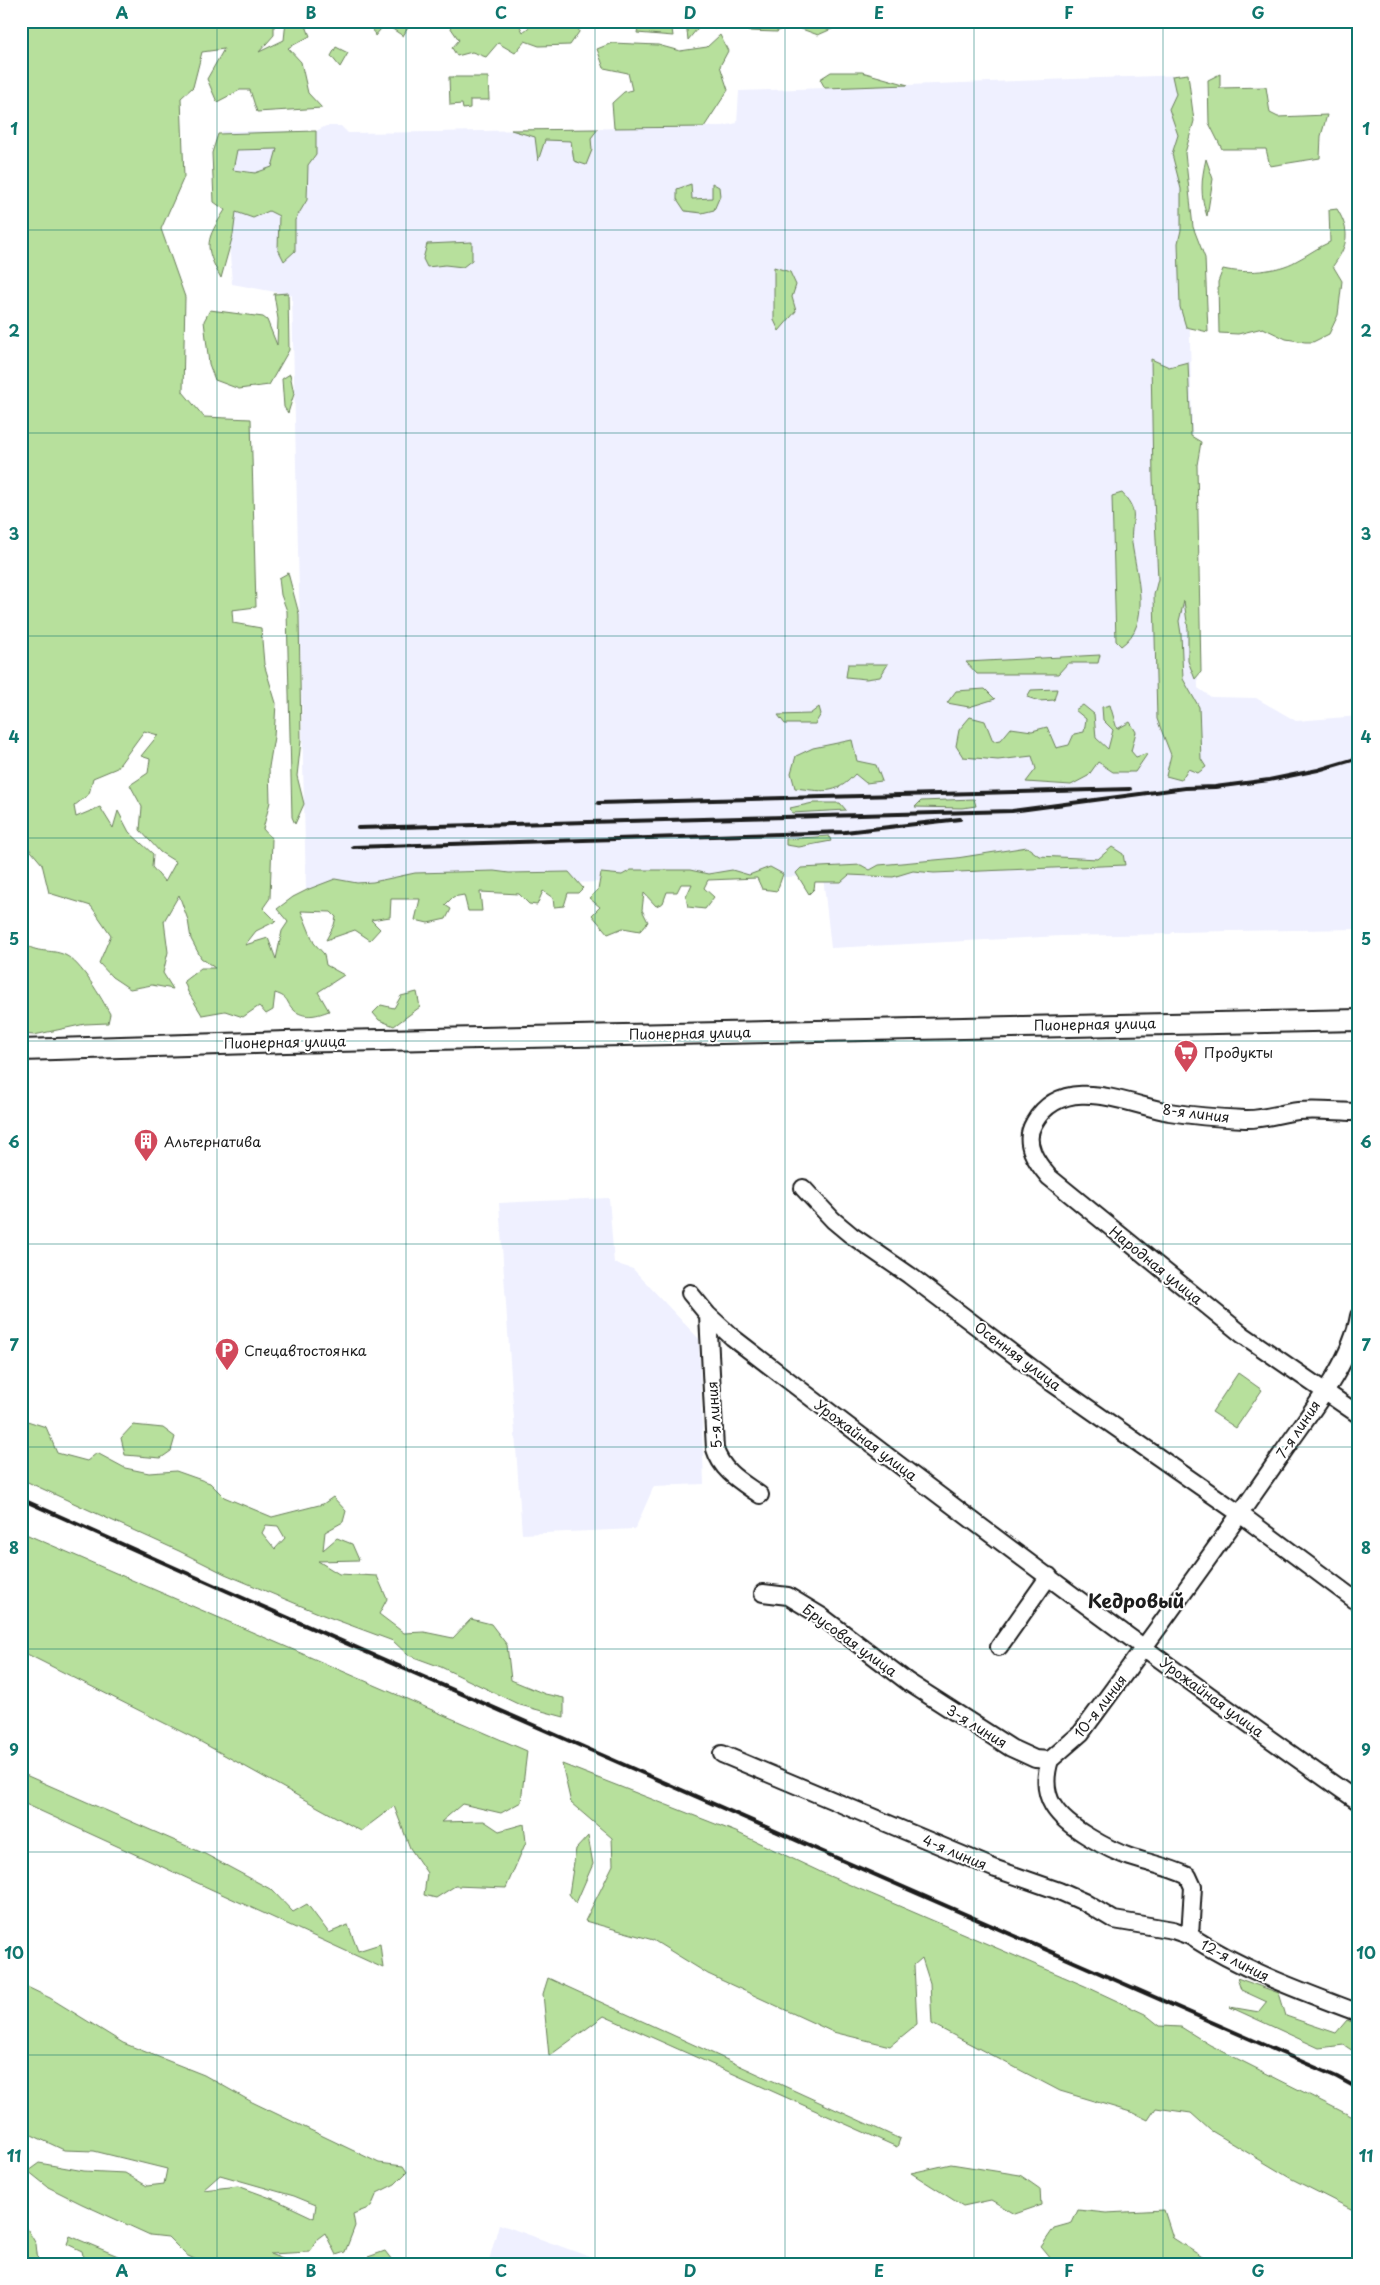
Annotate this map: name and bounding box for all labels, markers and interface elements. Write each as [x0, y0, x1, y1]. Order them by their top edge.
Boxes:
text: A [116, 0, 129, 24]
text: B [306, 0, 317, 24]
text: C [495, 0, 507, 24]
text: D [684, 0, 696, 24]
text: E [874, 0, 884, 24]
text: F [1064, 0, 1074, 24]
text: G [1251, 0, 1265, 24]
text: 1 [10, 116, 18, 140]
text: 1 [1362, 116, 1370, 140]
text: 2 [8, 318, 20, 342]
text: 2 [1360, 318, 1372, 342]
text: 3 [9, 521, 19, 545]
text: 3 [1361, 521, 1371, 545]
text: 4 [9, 724, 20, 748]
text: 4 [1361, 724, 1372, 748]
text: 5 [9, 926, 19, 950]
text: 5 [1361, 926, 1371, 950]
street label: Пионерная улица [1034, 1012, 1156, 1036]
street label: Пионерная улица [629, 1021, 751, 1045]
street label: Пионерная улица [224, 1030, 346, 1054]
supermarket icon: Продукты [1173, 1039, 1199, 1073]
place label: Продукты [1204, 1042, 1273, 1063]
street label: 8-я линия [1161, 1098, 1231, 1128]
building icon: Альтернатива [133, 1128, 159, 1162]
text: 6 [8, 1129, 20, 1153]
text: 6 [1360, 1129, 1372, 1153]
place label: Альтернатива [164, 1131, 261, 1152]
street label: Народная улица [1105, 1221, 1207, 1309]
street label: Осенняя улица [970, 1316, 1066, 1396]
text: 7 [9, 1332, 19, 1356]
text: 7 [1361, 1332, 1371, 1356]
parking icon: Спецавтостоянка [214, 1337, 240, 1371]
place label: Спецавтостоянка [244, 1340, 367, 1361]
street label: 5-я линия [701, 1381, 727, 1449]
street label: Урожайная улица [810, 1394, 922, 1486]
street label: 7-я линия [1271, 1396, 1325, 1462]
text: 8 [9, 1535, 19, 1559]
text: 8 [1361, 1535, 1371, 1559]
district label: Кедровый [1088, 1586, 1184, 1614]
street label: Брусовая улица [799, 1599, 902, 1681]
street label: Урожайная улица [1156, 1652, 1268, 1742]
street label: 10-я линия [1069, 1670, 1131, 1742]
street label: 3-я линия [943, 1699, 1011, 1753]
text: 9 [9, 1737, 19, 1761]
text: 9 [1361, 1737, 1371, 1761]
street label: 4-я линия [920, 1829, 990, 1875]
street label: 12-я линия [1197, 1934, 1273, 1986]
text: 10 [4, 1940, 24, 1964]
text: 10 [1356, 1940, 1376, 1964]
text: 11 [7, 2143, 21, 2167]
text: 11 [1359, 2143, 1373, 2167]
text: A [116, 2258, 129, 2282]
text: B [306, 2258, 317, 2282]
text: C [495, 2258, 507, 2282]
text: D [684, 2258, 696, 2282]
text: E [874, 2258, 884, 2282]
text: F [1064, 2258, 1074, 2282]
text: G [1251, 2258, 1265, 2282]

